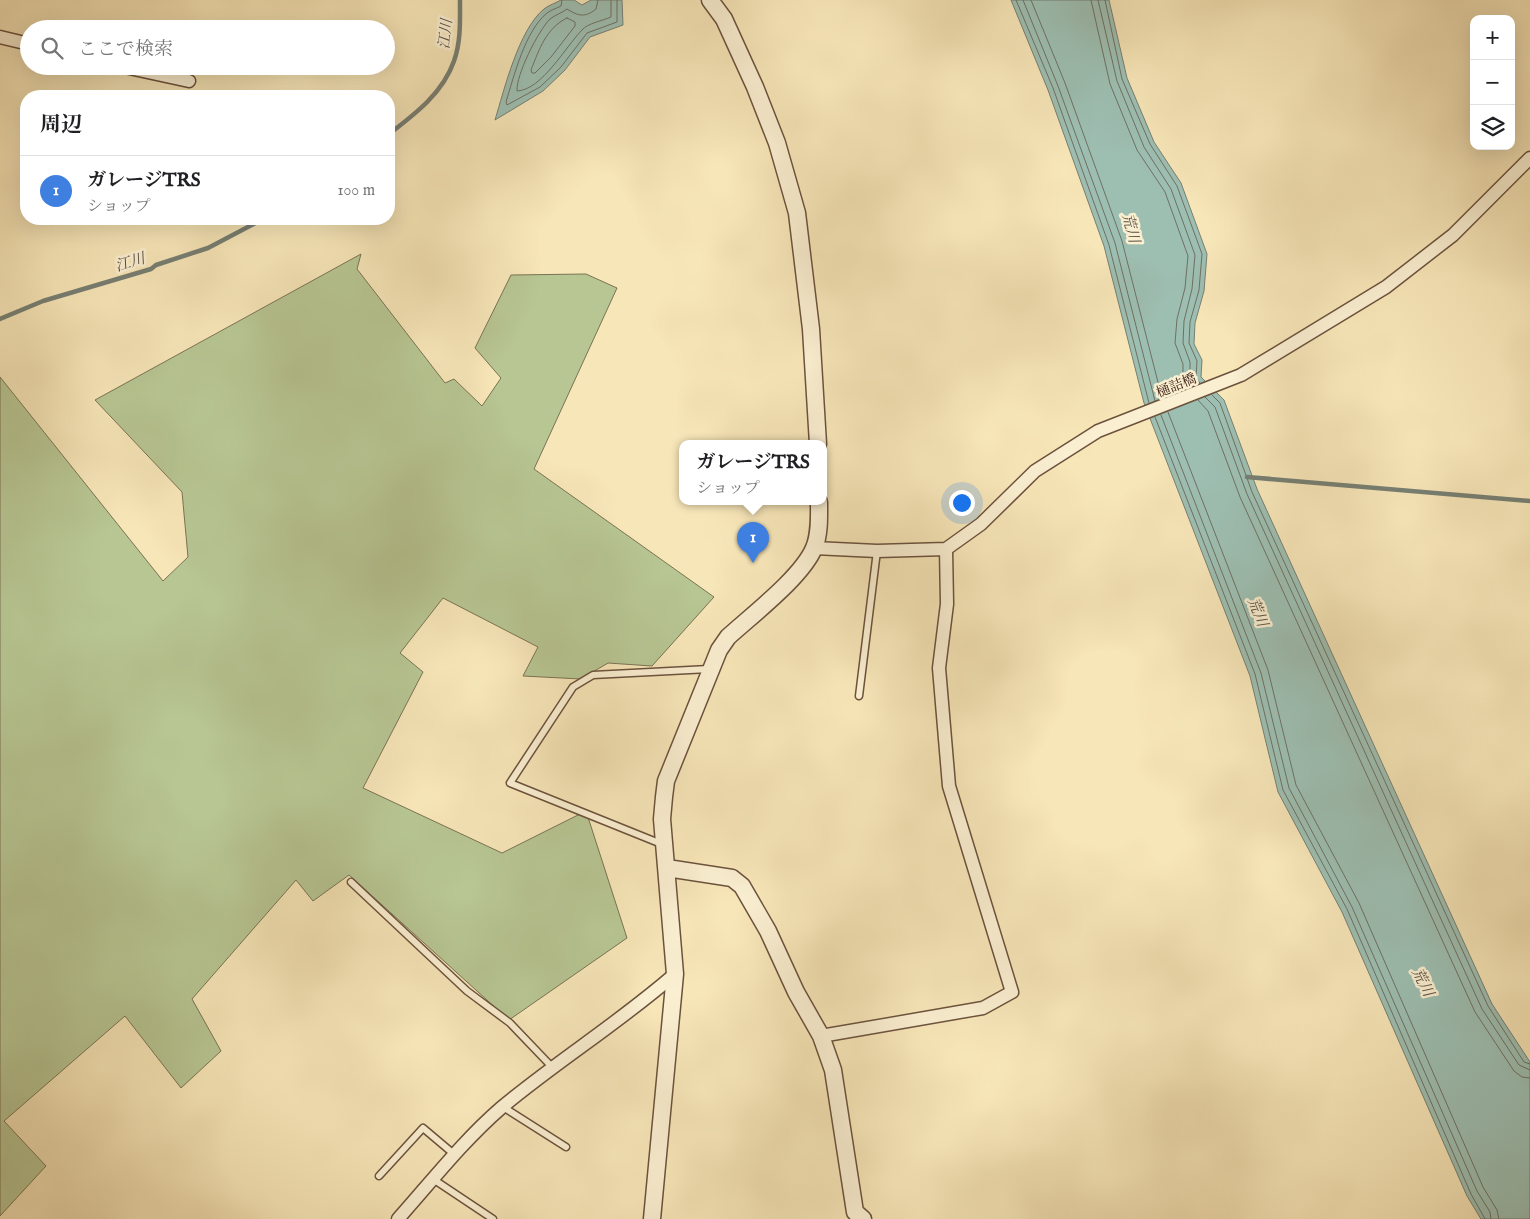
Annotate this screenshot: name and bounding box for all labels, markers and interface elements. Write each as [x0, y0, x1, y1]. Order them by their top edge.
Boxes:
map controls [1470, 15, 1515, 150]
button: + [1470, 15, 1515, 60]
water label: 江川 [434, 16, 457, 50]
search box [20, 20, 395, 75]
icon: search [38, 34, 66, 62]
text: ここで検索 [78, 38, 173, 62]
button: − [1470, 60, 1515, 105]
button: layers [1470, 105, 1515, 150]
text: 周辺 [40, 112, 82, 139]
text: ガレージTRS [87, 169, 201, 193]
text: 1 [53, 181, 59, 201]
text: 100 m [338, 181, 375, 201]
text: ショップ [87, 197, 151, 217]
water label: 荒川 [1117, 211, 1144, 247]
water label: 江川 [113, 248, 149, 276]
street label: 樋詰橋 [1154, 370, 1199, 402]
popup [679, 440, 827, 505]
text: ガレージTRS [696, 451, 810, 475]
text: ショップ [696, 479, 760, 499]
your location [949, 490, 975, 516]
pin: 1 [737, 522, 769, 563]
water label: 荒川 [1243, 595, 1273, 632]
water label: 荒川 [1407, 965, 1439, 1002]

